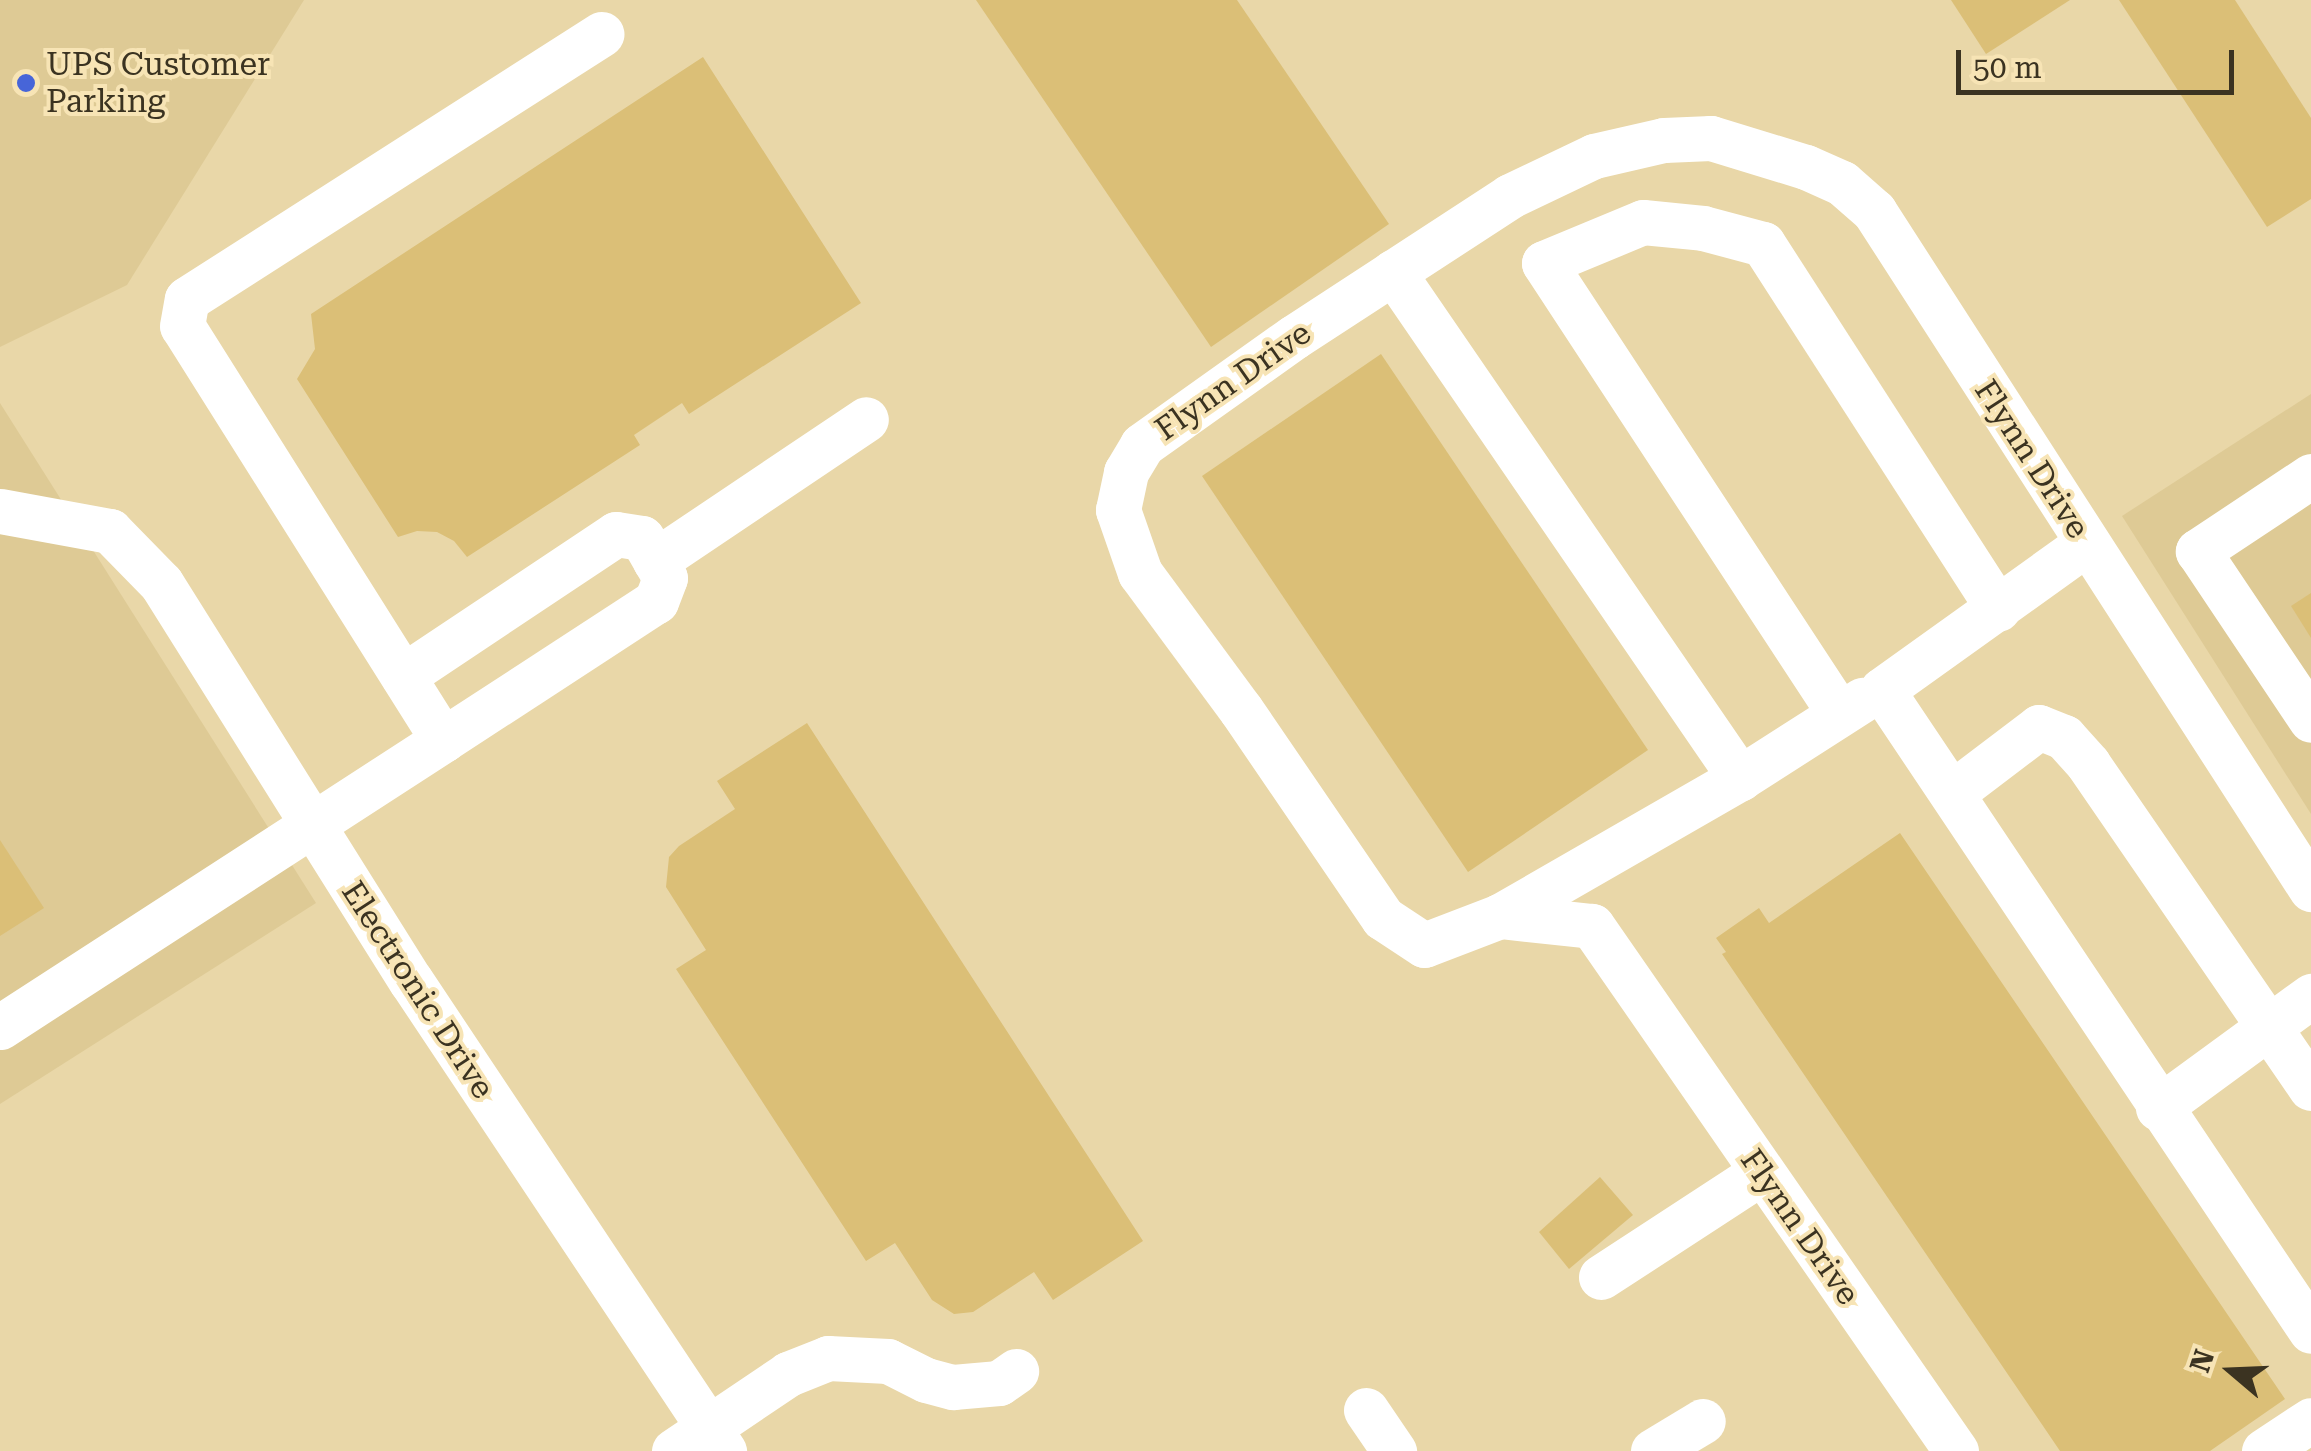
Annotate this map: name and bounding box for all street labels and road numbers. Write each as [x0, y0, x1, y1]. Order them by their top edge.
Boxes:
street label: Flynn Drive [1148, 313, 1318, 449]
street label: Flynn Drive [1967, 373, 2097, 545]
street label: Electronic Drive [334, 874, 502, 1106]
street label: Flynn Drive [1732, 1142, 1868, 1312]

